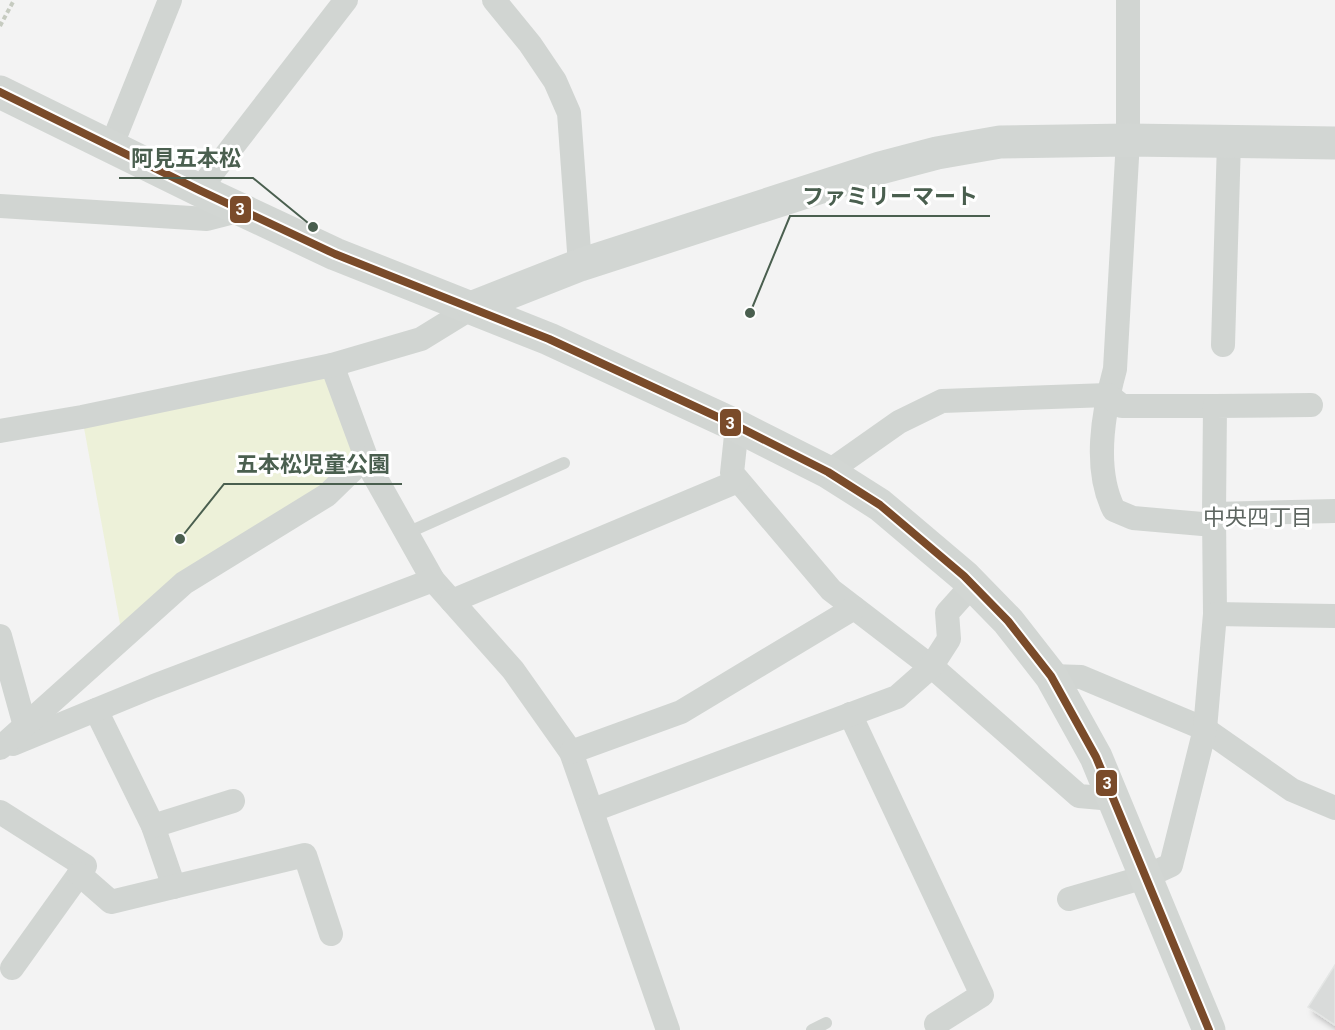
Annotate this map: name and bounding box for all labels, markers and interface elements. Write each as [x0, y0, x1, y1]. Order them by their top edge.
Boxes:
callout: 阿見五本松 [119, 138, 253, 178]
text: 阿見五本松 [131, 146, 241, 171]
callout: ファミリーマート [790, 176, 990, 216]
text: ファミリーマート [802, 184, 978, 209]
line badge: 3 [229, 195, 252, 224]
text: 3 [235, 200, 245, 219]
line badge: 3 [719, 408, 742, 437]
text: 3 [725, 414, 735, 433]
callout: 五本松児童公園 [224, 444, 402, 484]
text: 五本松児童公園 [236, 452, 390, 477]
district label: 中央四丁目 [1203, 505, 1313, 530]
line badge: 3 [1095, 769, 1118, 797]
text: 3 [1102, 774, 1112, 793]

